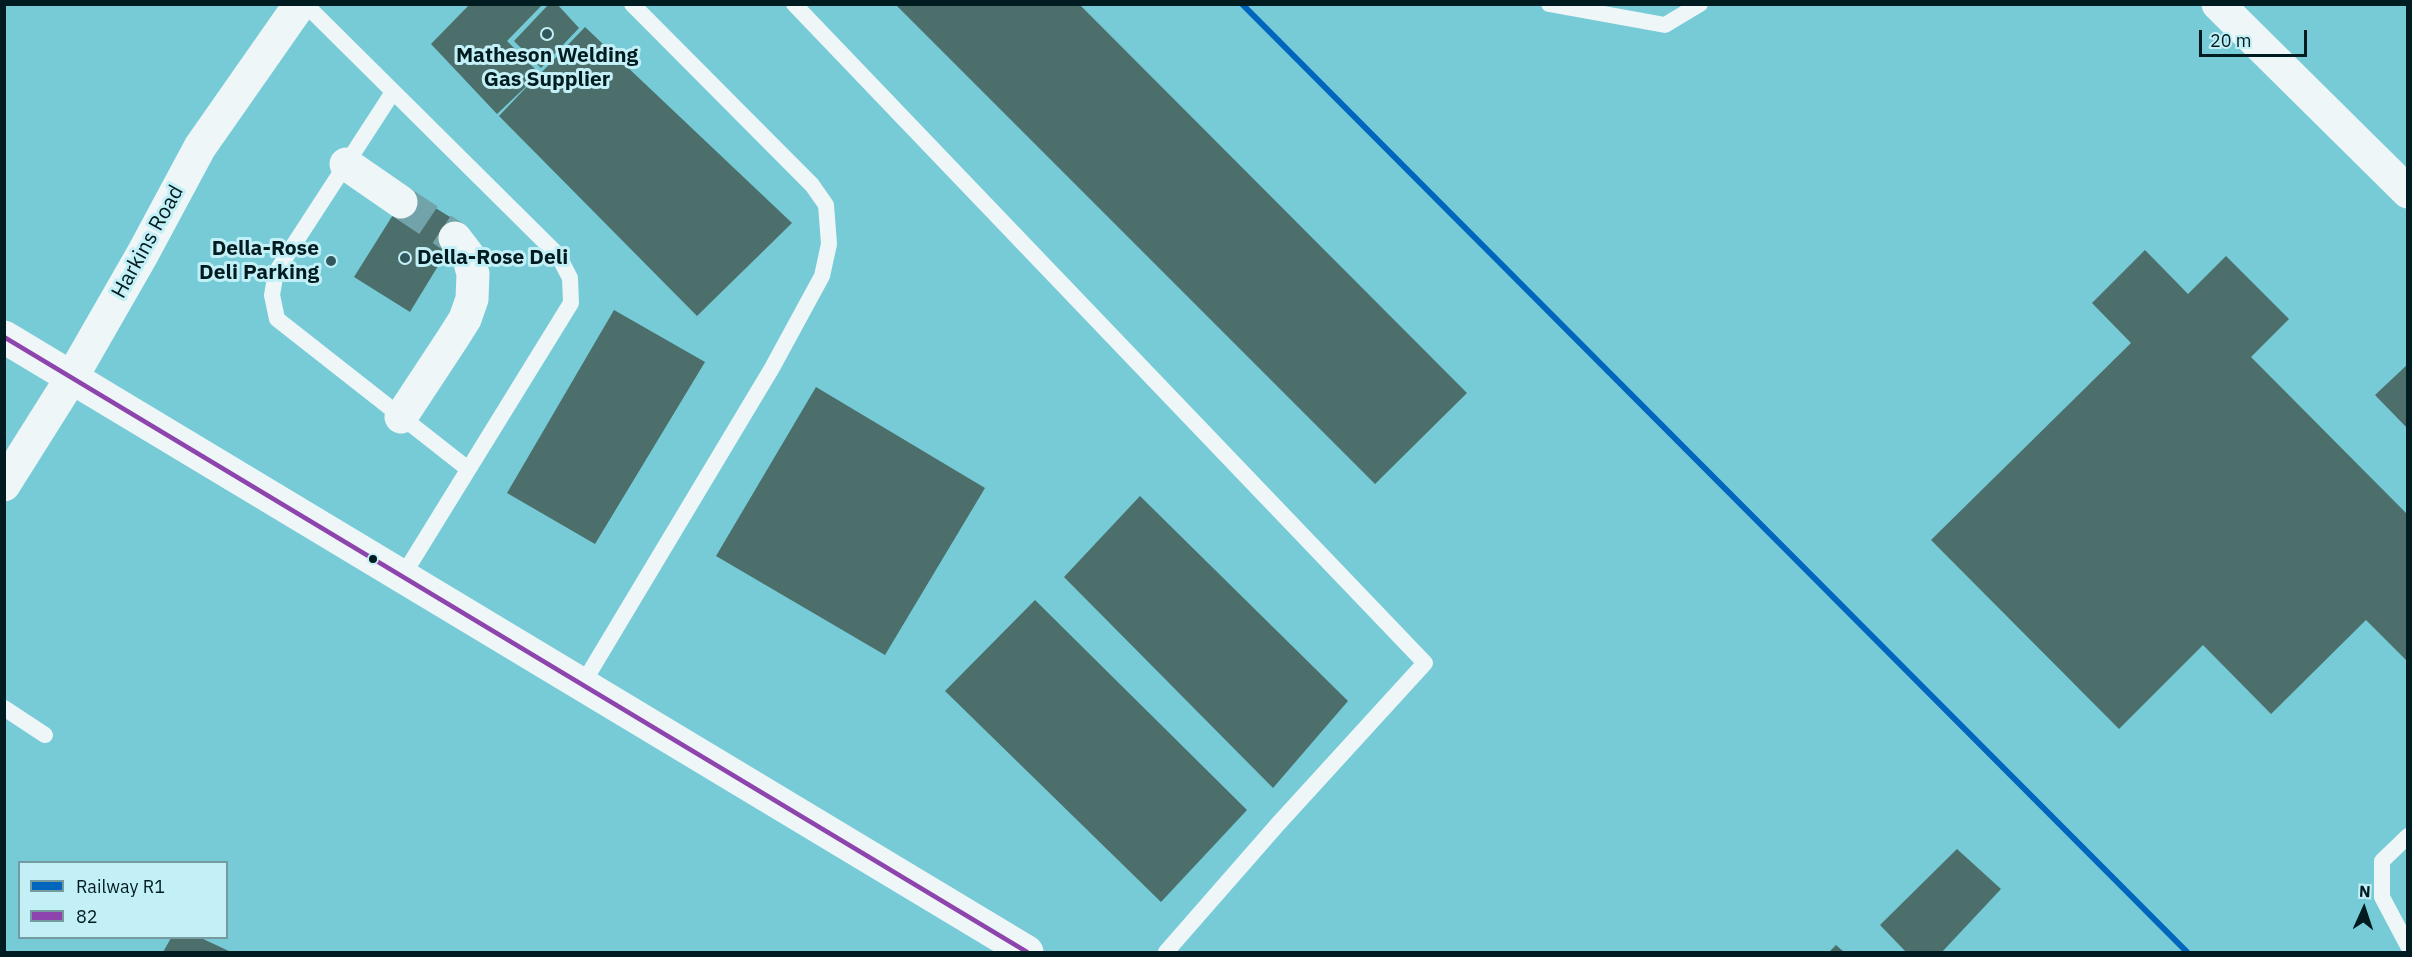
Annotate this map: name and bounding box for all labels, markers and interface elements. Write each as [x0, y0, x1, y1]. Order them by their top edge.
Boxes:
scale bar [2202, 18, 2310, 56]
marker: Matheson Welding Gas Supplier [540, 27, 554, 41]
text: 20 m [2210, 29, 2252, 52]
place label: Matheson Welding Gas Supplier [456, 43, 638, 93]
street label: Harkins Road [107, 181, 189, 303]
place label: Della-Rose Deli Parking [199, 236, 319, 286]
place label: Della-Rose Deli [417, 245, 568, 271]
marker: Della-Rose Deli [398, 251, 412, 265]
marker: Della-Rose Deli Parking [324, 254, 338, 268]
unlabelled marker [367, 553, 379, 565]
legend [18, 861, 228, 939]
text: Railway R1 [76, 875, 165, 898]
north arrow [2334, 879, 2394, 939]
text: N [2359, 881, 2371, 901]
text: 82 [76, 905, 98, 928]

